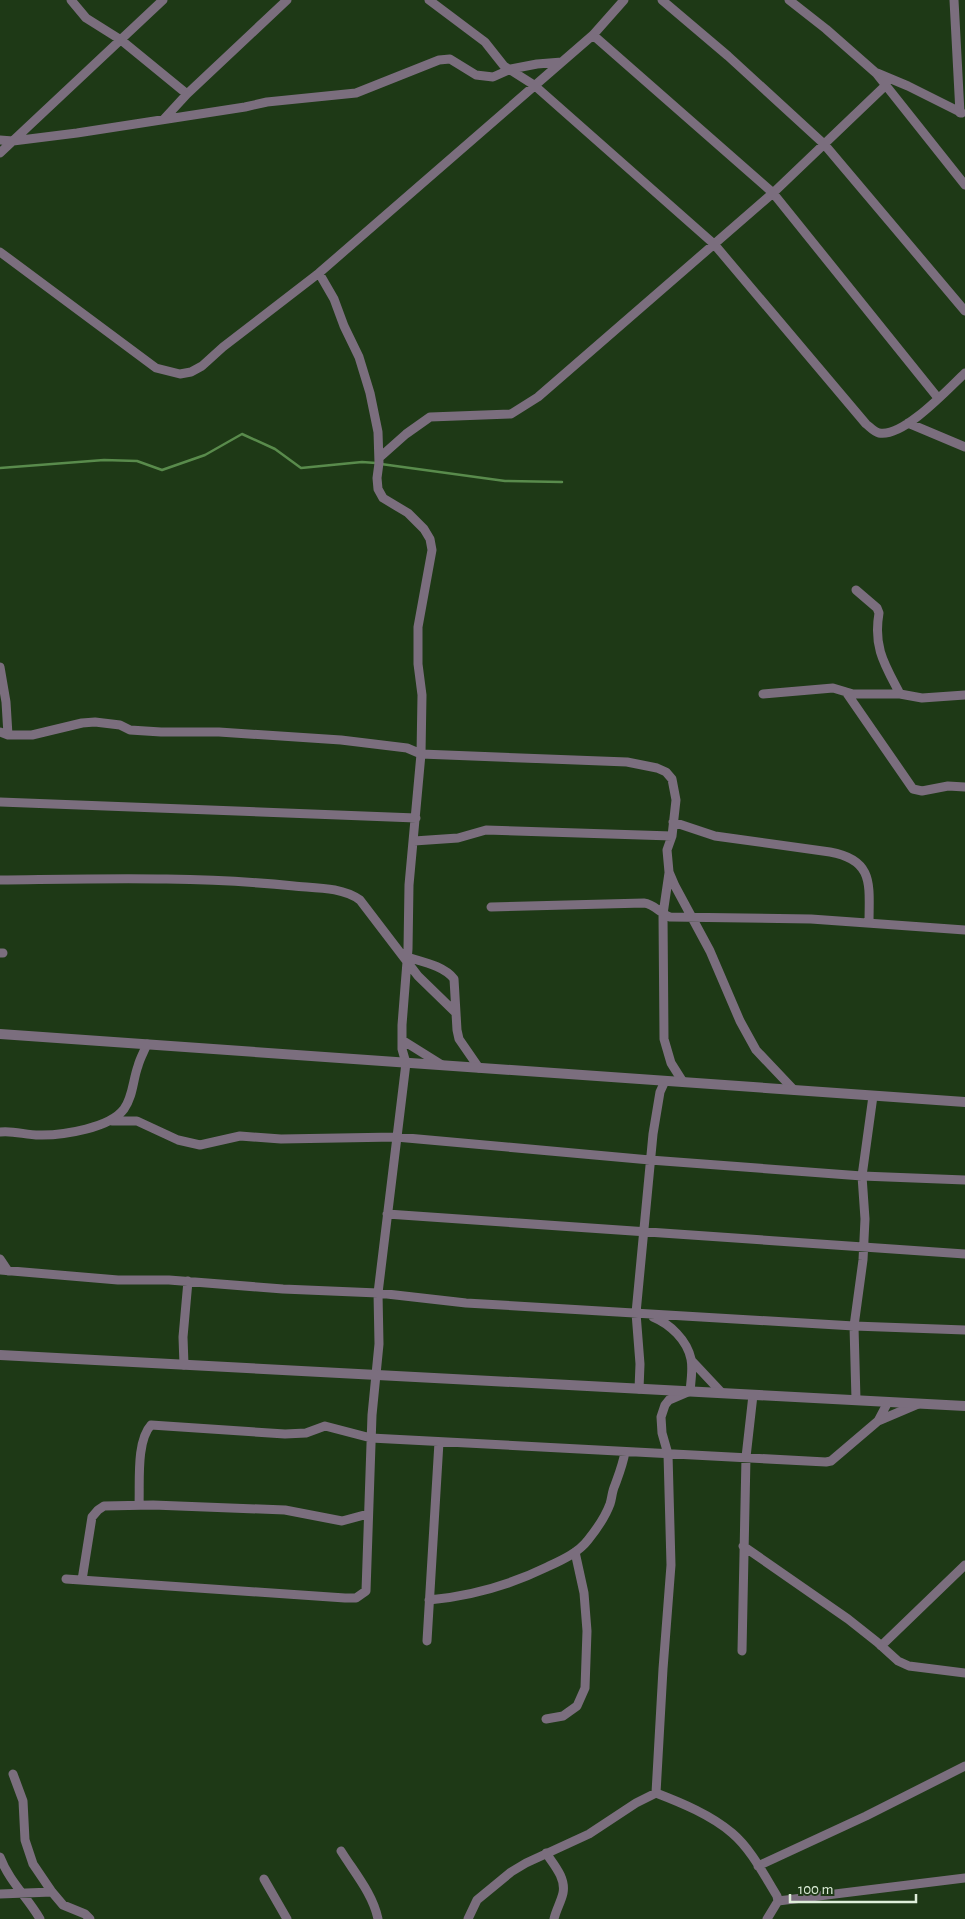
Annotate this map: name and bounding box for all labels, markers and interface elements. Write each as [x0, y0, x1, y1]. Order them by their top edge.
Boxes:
scale bar [790, 1872, 916, 1904]
text: 100 m [798, 1882, 833, 1897]

